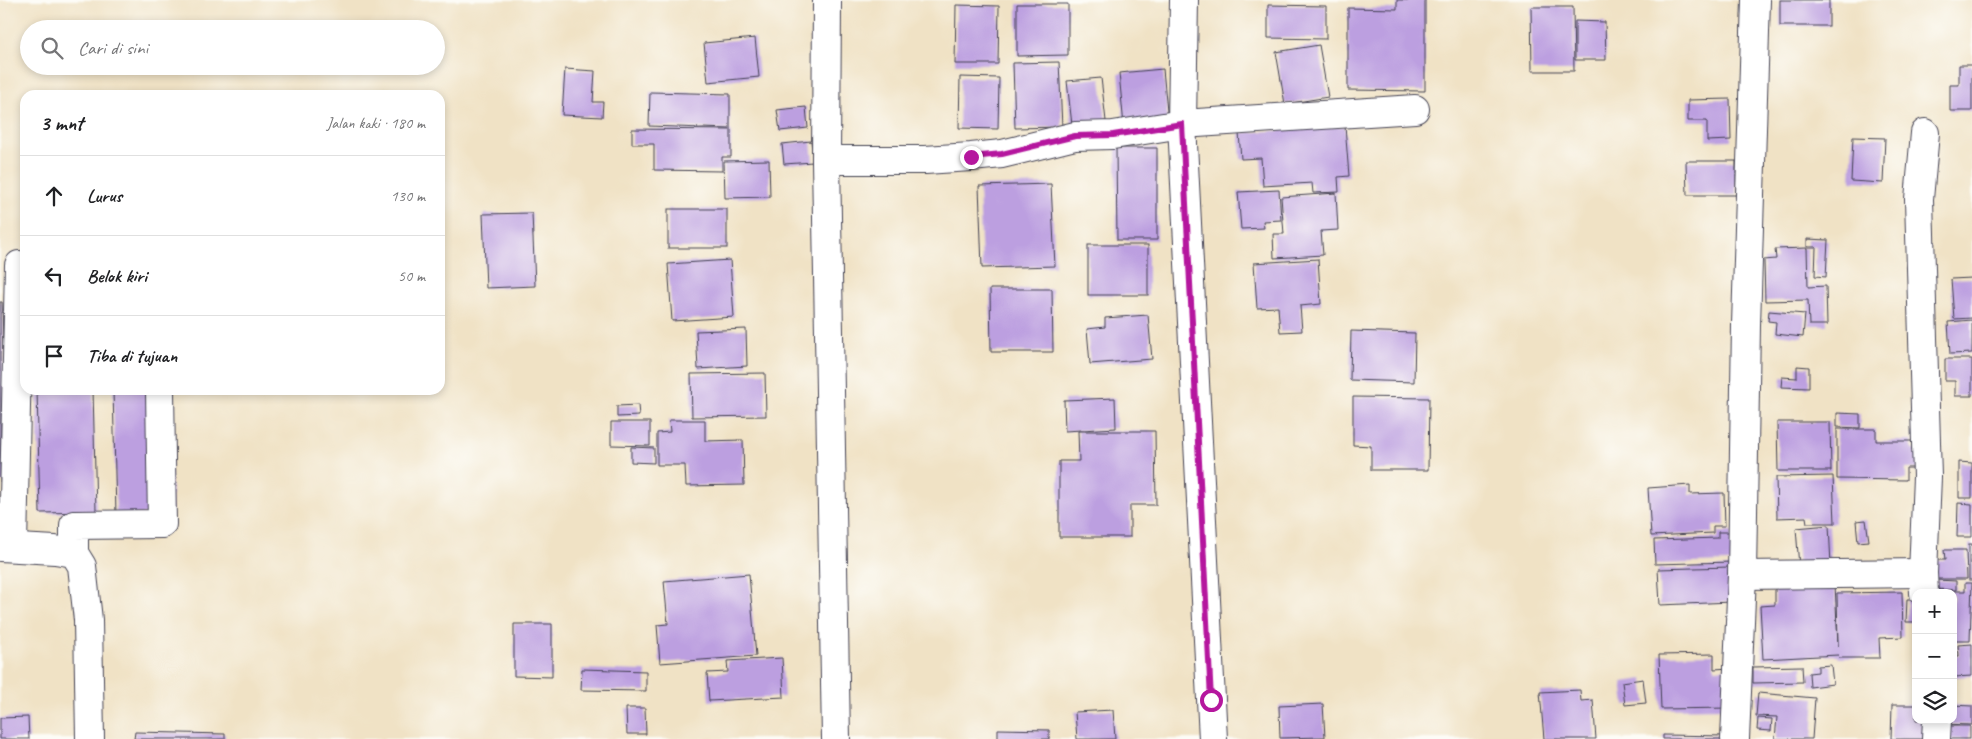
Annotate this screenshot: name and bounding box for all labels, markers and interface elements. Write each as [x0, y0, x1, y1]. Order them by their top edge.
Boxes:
search box [20, 20, 445, 75]
icon: search [38, 34, 66, 62]
text: Cari di sini [78, 36, 148, 60]
text: 3 mnt [40, 110, 83, 136]
text: Jalan kaki · 180 m [327, 113, 425, 133]
route end [960, 146, 983, 169]
icon: ahead [40, 182, 68, 210]
text: Lurus [87, 184, 122, 208]
text: 130 m [391, 186, 425, 206]
icon: left [40, 262, 68, 290]
text: Belok kiri [87, 264, 147, 288]
text: 50 m [398, 266, 425, 286]
icon: arrive [40, 342, 68, 370]
text: Tiba di tujuan [87, 344, 177, 368]
map controls [1912, 589, 1957, 724]
button: + [1912, 589, 1957, 634]
button: − [1912, 634, 1957, 679]
button: layers [1912, 679, 1957, 724]
route start [1200, 689, 1223, 712]

